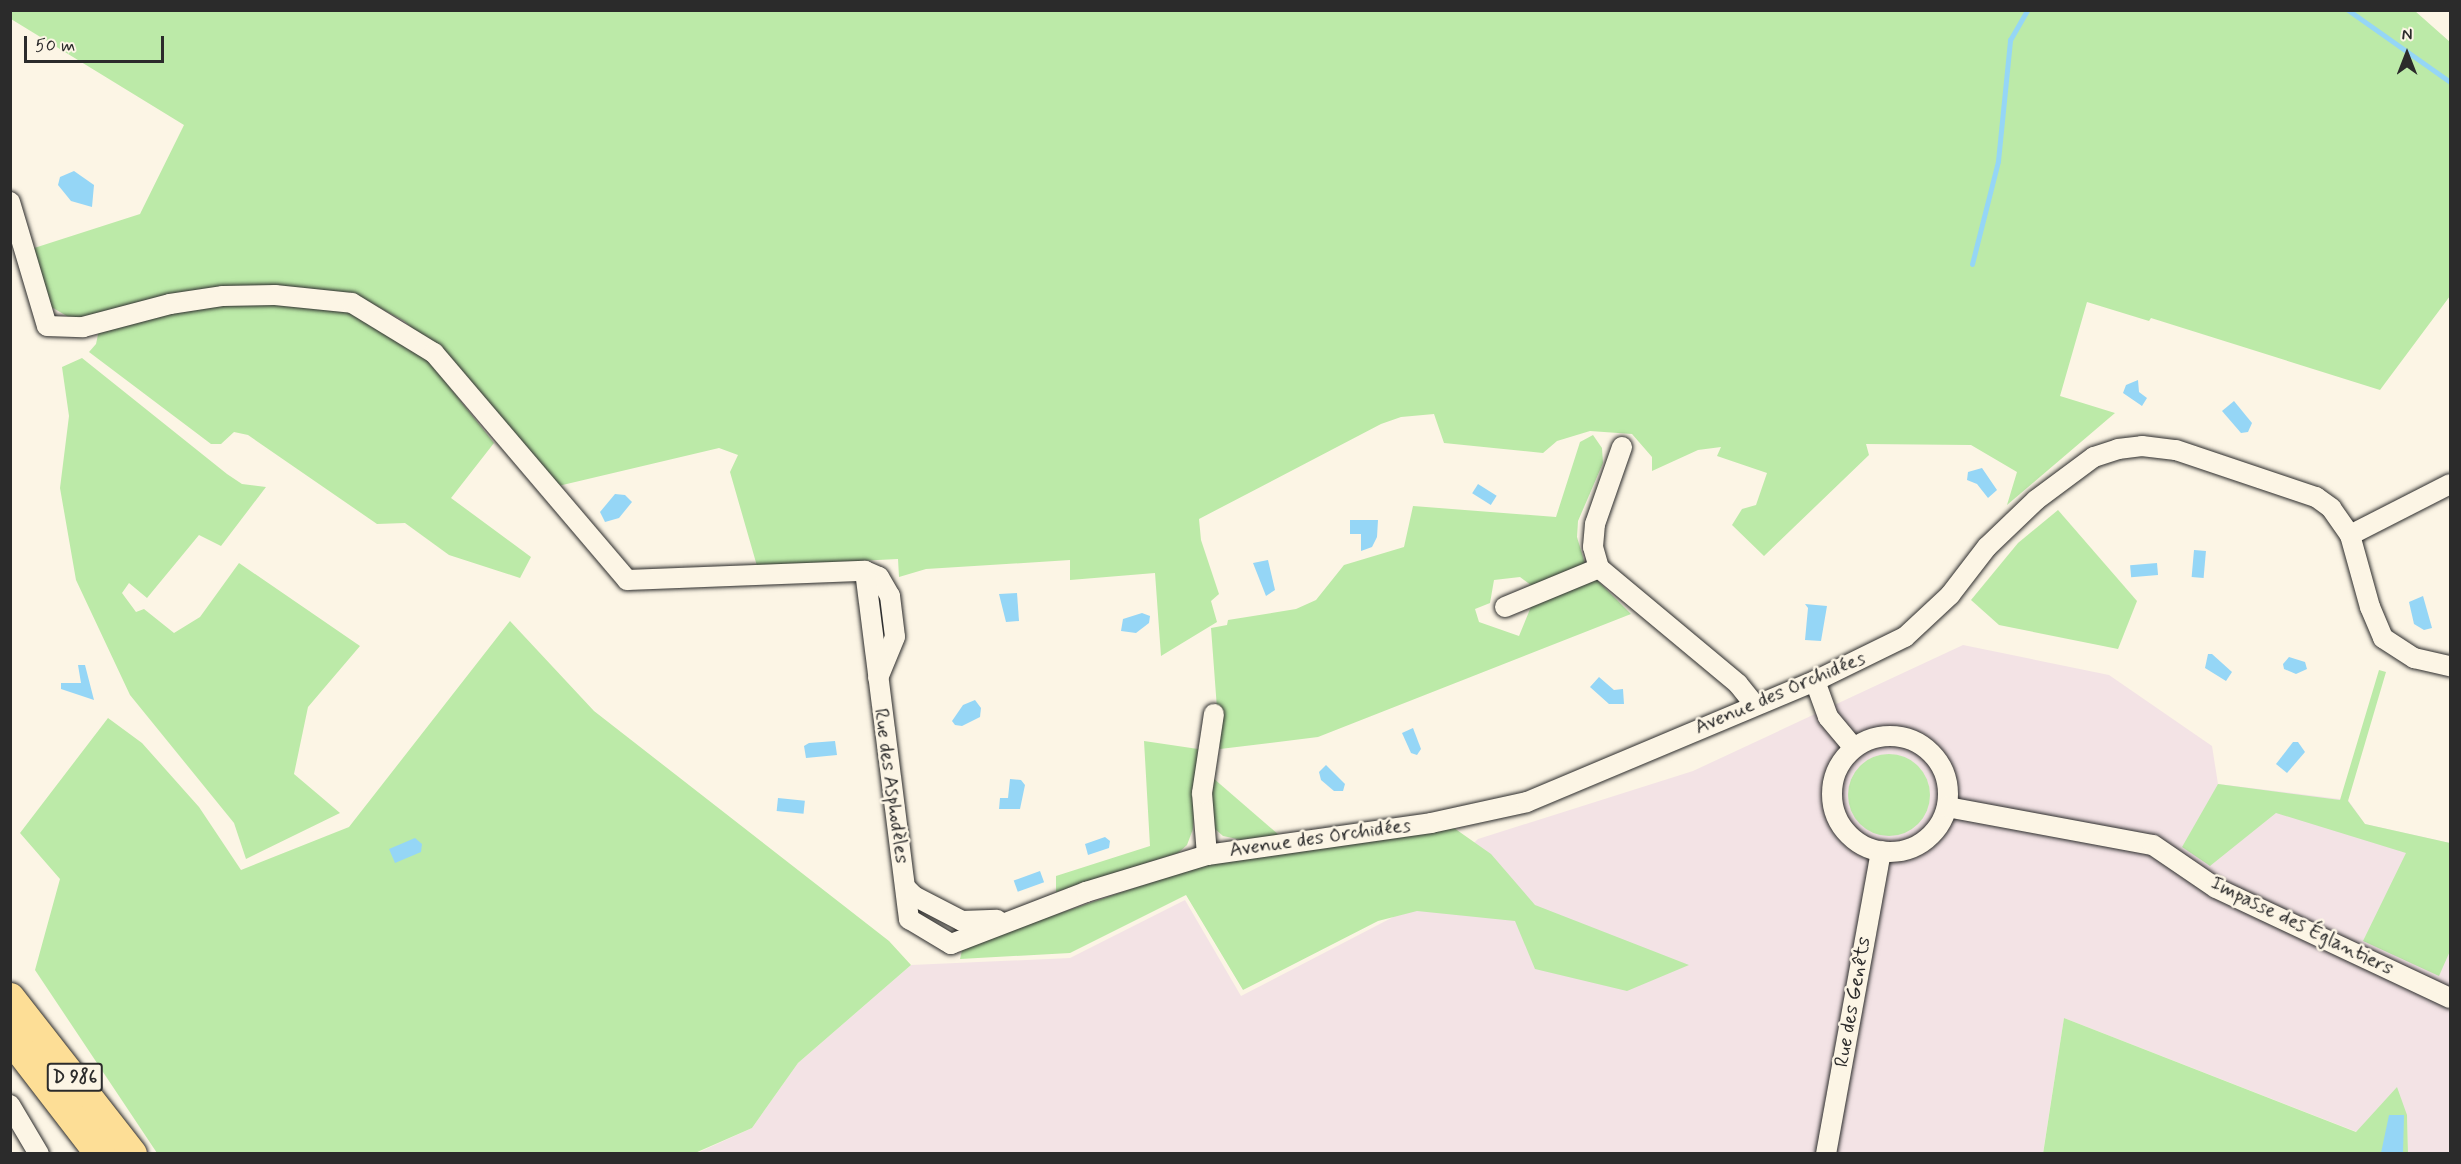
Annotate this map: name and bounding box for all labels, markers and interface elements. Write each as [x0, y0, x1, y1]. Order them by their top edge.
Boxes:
scale bar [27, 24, 166, 62]
north arrow [2377, 24, 2437, 84]
text: N [2402, 25, 2412, 46]
text: 50 m [35, 34, 75, 58]
street label: Avenue des Orchidées [1691, 646, 1869, 740]
street label: Rue des Asphodèles [868, 706, 914, 866]
street label: Avenue des Orchidées [1227, 813, 1413, 863]
street label: Impasse des Églantiers [2207, 871, 2397, 981]
street label: Rue des Genêts [1830, 934, 1876, 1070]
road number: D 986 [46, 1062, 104, 1092]

